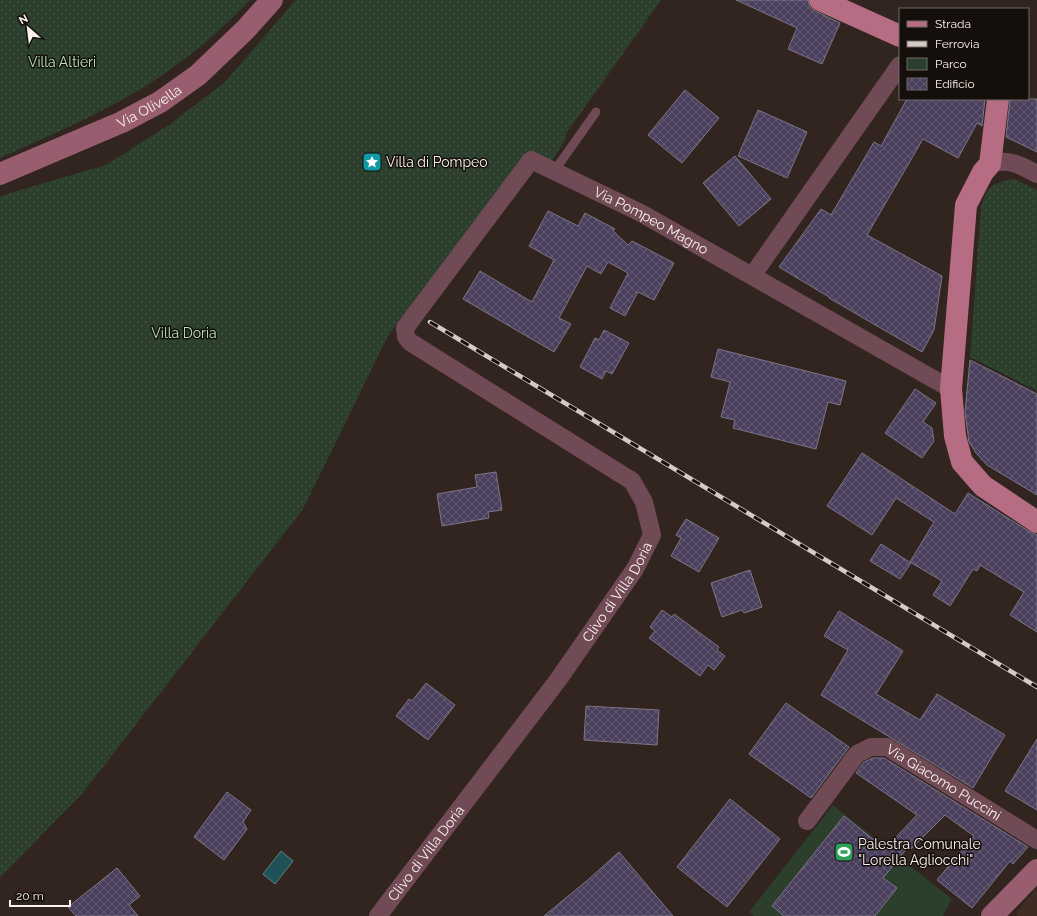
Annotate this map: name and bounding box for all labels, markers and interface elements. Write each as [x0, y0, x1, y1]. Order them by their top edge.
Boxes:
north arrow [8, 8, 48, 48]
legend [899, 8, 1029, 100]
text: N [17, 12, 30, 27]
text: Strada [935, 17, 971, 31]
text: Ferrovia [935, 37, 979, 51]
park label: Villa Altieri [28, 54, 96, 70]
text: Parco [935, 57, 967, 71]
text: Edificio [935, 77, 975, 91]
street label: Via Olivella [114, 81, 185, 131]
place icon: Villa di Pompeo [361, 151, 383, 173]
place label: Villa di Pompeo [386, 154, 488, 170]
street label: Via Pompeo Magno [591, 184, 711, 258]
park label: Villa Doria [151, 325, 217, 341]
street label: Clivo di Villa Doria [579, 539, 655, 645]
street label: Via Giacomo Puccini [883, 741, 1004, 824]
street label: Clivo di Villa Doria [384, 802, 467, 904]
place label: Palestra Comunale "Lorella Agliocchi" [858, 836, 981, 868]
sports icon: Palestra Comunale "Lorella Agliocchi" [833, 841, 855, 863]
scale bar [10, 882, 70, 908]
text: 20 m [16, 889, 44, 903]

